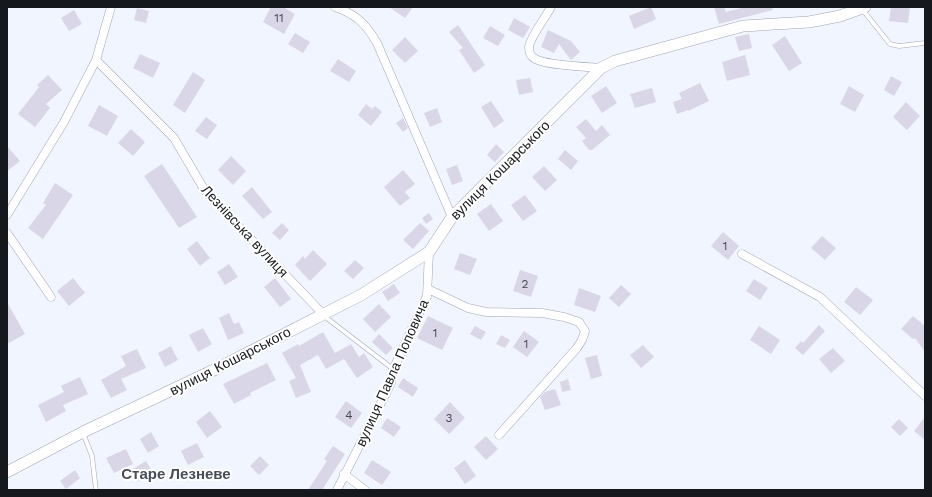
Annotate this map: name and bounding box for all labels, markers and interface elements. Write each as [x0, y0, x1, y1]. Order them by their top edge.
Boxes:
house number: 11 [274, 11, 284, 25]
street label: вулиця Кошарського [447, 117, 553, 223]
street label: Лезнівська вулиця [198, 182, 292, 280]
house number: 1 [723, 239, 727, 253]
house number: 2 [522, 277, 529, 291]
street label: вулиця Павла Поповича [352, 297, 432, 449]
street label: вулиця Кошарського [167, 323, 293, 399]
house number: 1 [433, 326, 437, 340]
house number: 1 [524, 337, 528, 351]
house number: 4 [345, 408, 353, 422]
house number: 3 [446, 411, 453, 425]
district label: Старе Лезневе [121, 465, 231, 483]

